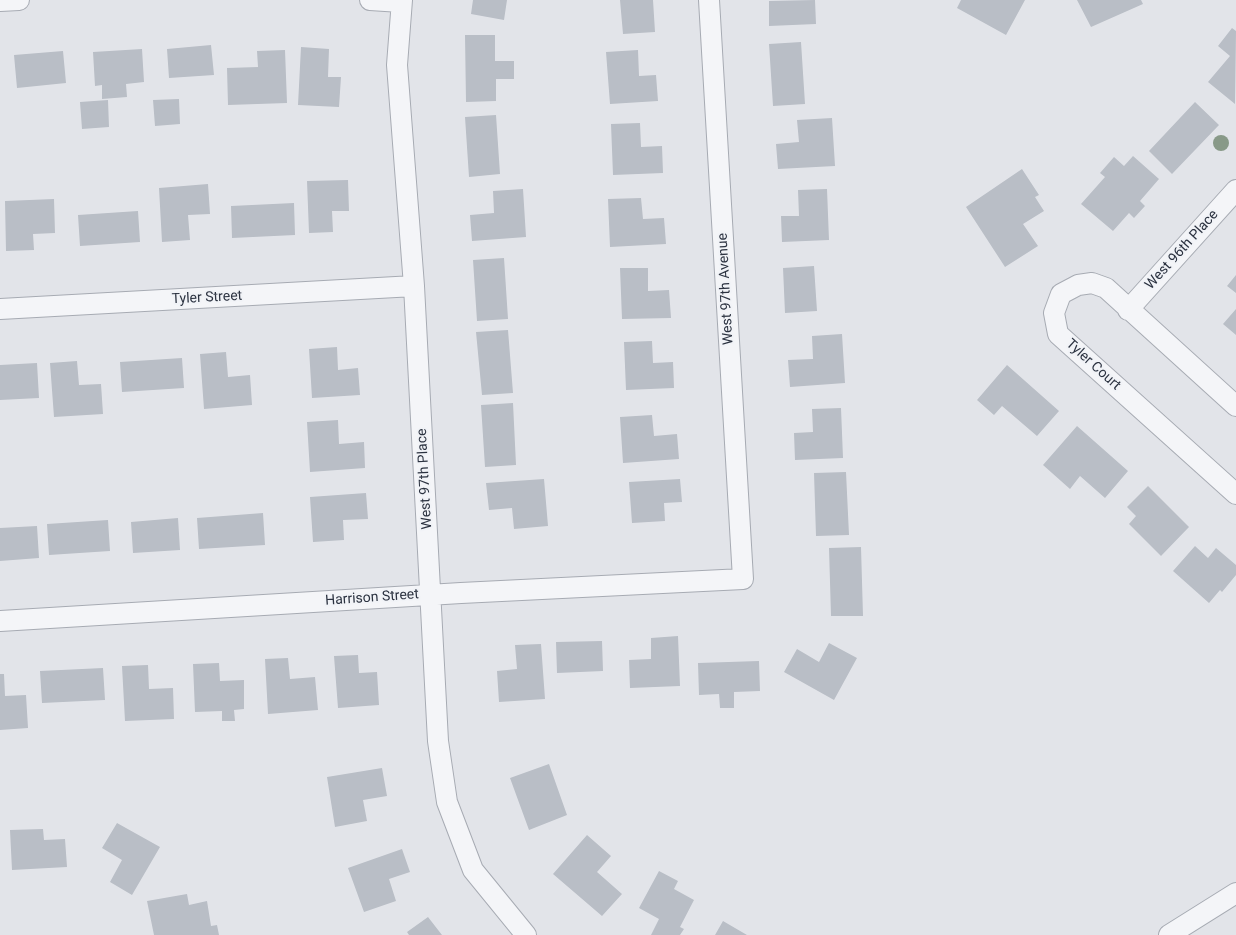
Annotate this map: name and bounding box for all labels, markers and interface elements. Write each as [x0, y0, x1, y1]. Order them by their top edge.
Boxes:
street label: West 96th Place [1142, 207, 1222, 293]
street label: West 97th Avenue [715, 233, 737, 345]
street label: Tyler Street [171, 288, 243, 308]
street label: Tyler Court [1062, 336, 1124, 394]
street label: West 97th Place [414, 428, 436, 530]
street label: Harrison Street [325, 586, 419, 610]

